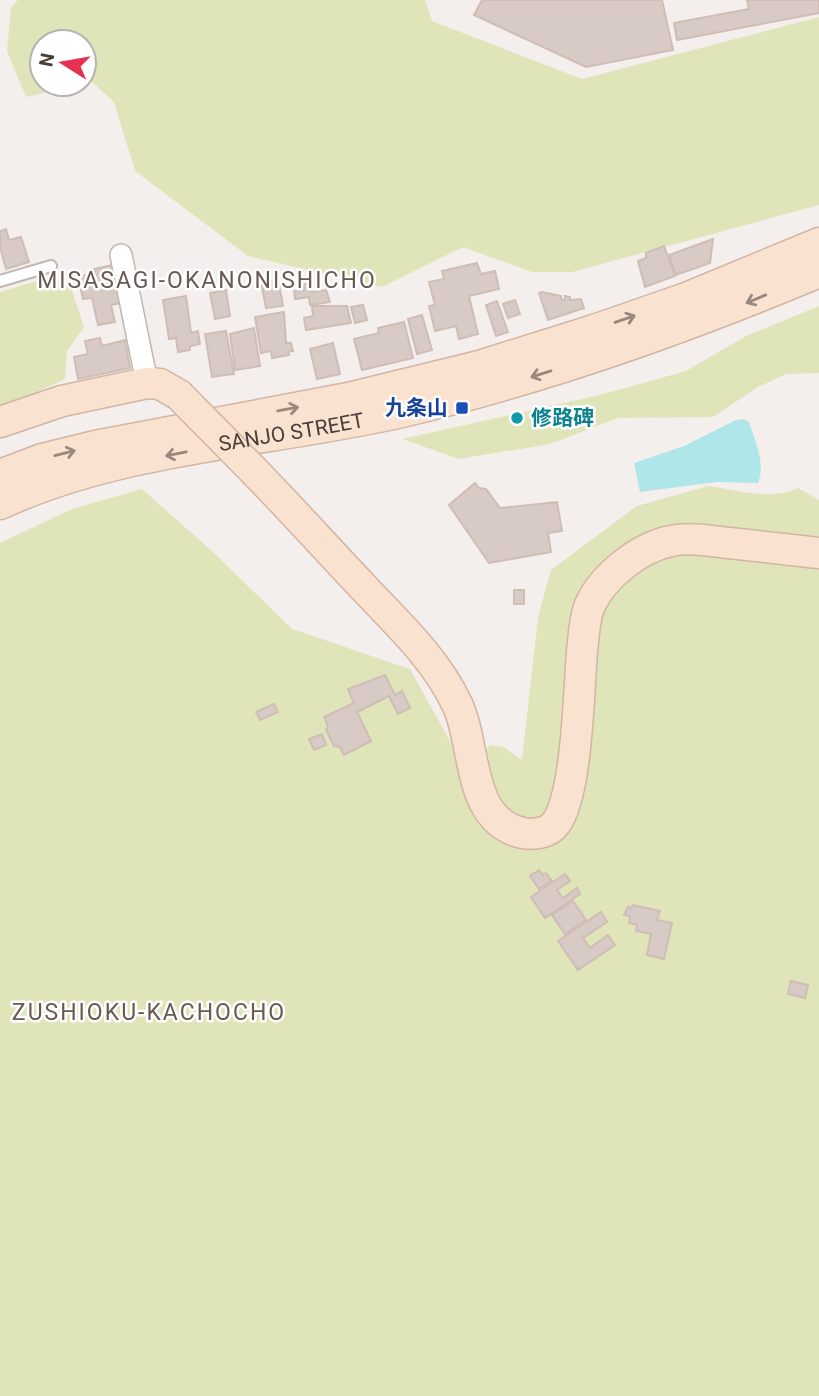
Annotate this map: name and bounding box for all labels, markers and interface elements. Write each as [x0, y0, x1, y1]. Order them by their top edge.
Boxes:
north arrow [28, 28, 98, 98]
text: N [34, 51, 59, 69]
district label: MISASAGI-OKANONISHICHO [37, 267, 377, 294]
one-way arrow [746, 293, 767, 306]
one-way arrow [614, 312, 636, 324]
one-way arrow [531, 369, 553, 381]
place label: 九条山 [385, 396, 448, 420]
marker: 九条山 [454, 400, 470, 416]
one-way arrow [276, 402, 299, 415]
place label: 修路碑 [531, 406, 594, 430]
street label: SANJO STREET [217, 408, 367, 456]
marker: 修路碑 [509, 410, 525, 426]
one-way arrow [53, 446, 76, 460]
one-way arrow [165, 447, 188, 461]
district label: ZUSHIOKU-KACHOCHO [12, 999, 286, 1026]

